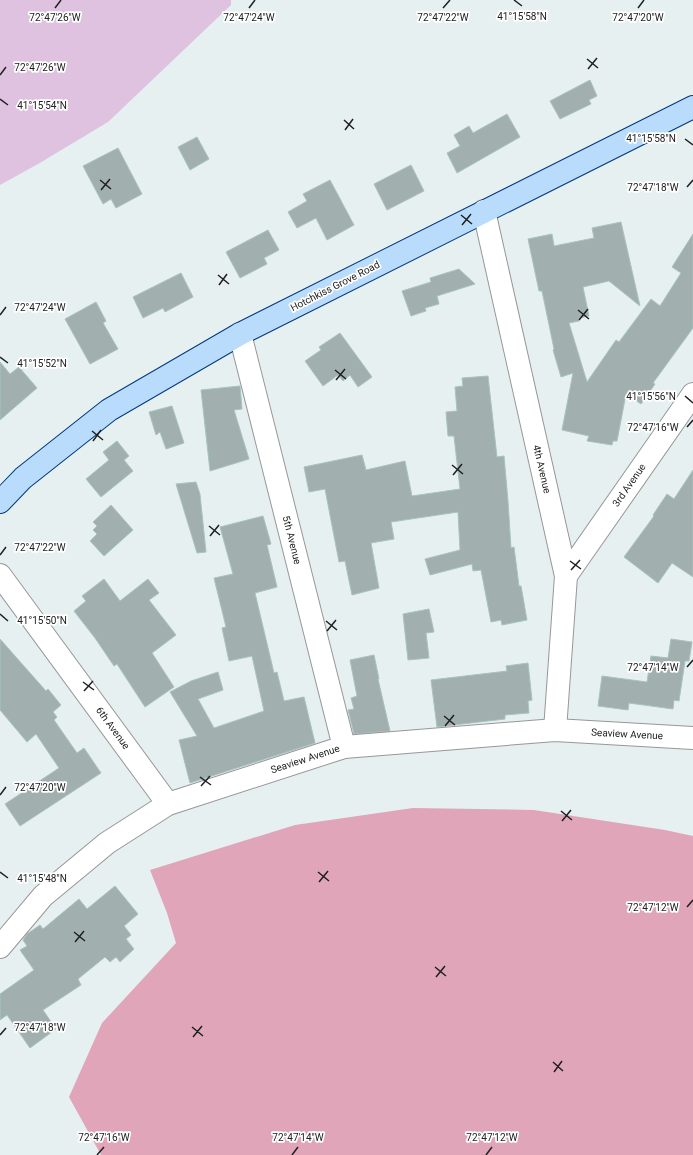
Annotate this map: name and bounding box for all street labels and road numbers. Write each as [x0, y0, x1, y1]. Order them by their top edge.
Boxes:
street label: Hotchkiss Grove Road [289, 259, 381, 313]
street label: 4th Avenue [531, 444, 553, 494]
street label: 3rd Avenue [610, 461, 648, 509]
street label: 5th Avenue [281, 515, 303, 565]
street label: 6th Avenue [94, 705, 132, 751]
street label: Seaview Avenue [591, 727, 663, 741]
street label: Seaview Avenue [269, 743, 341, 775]

